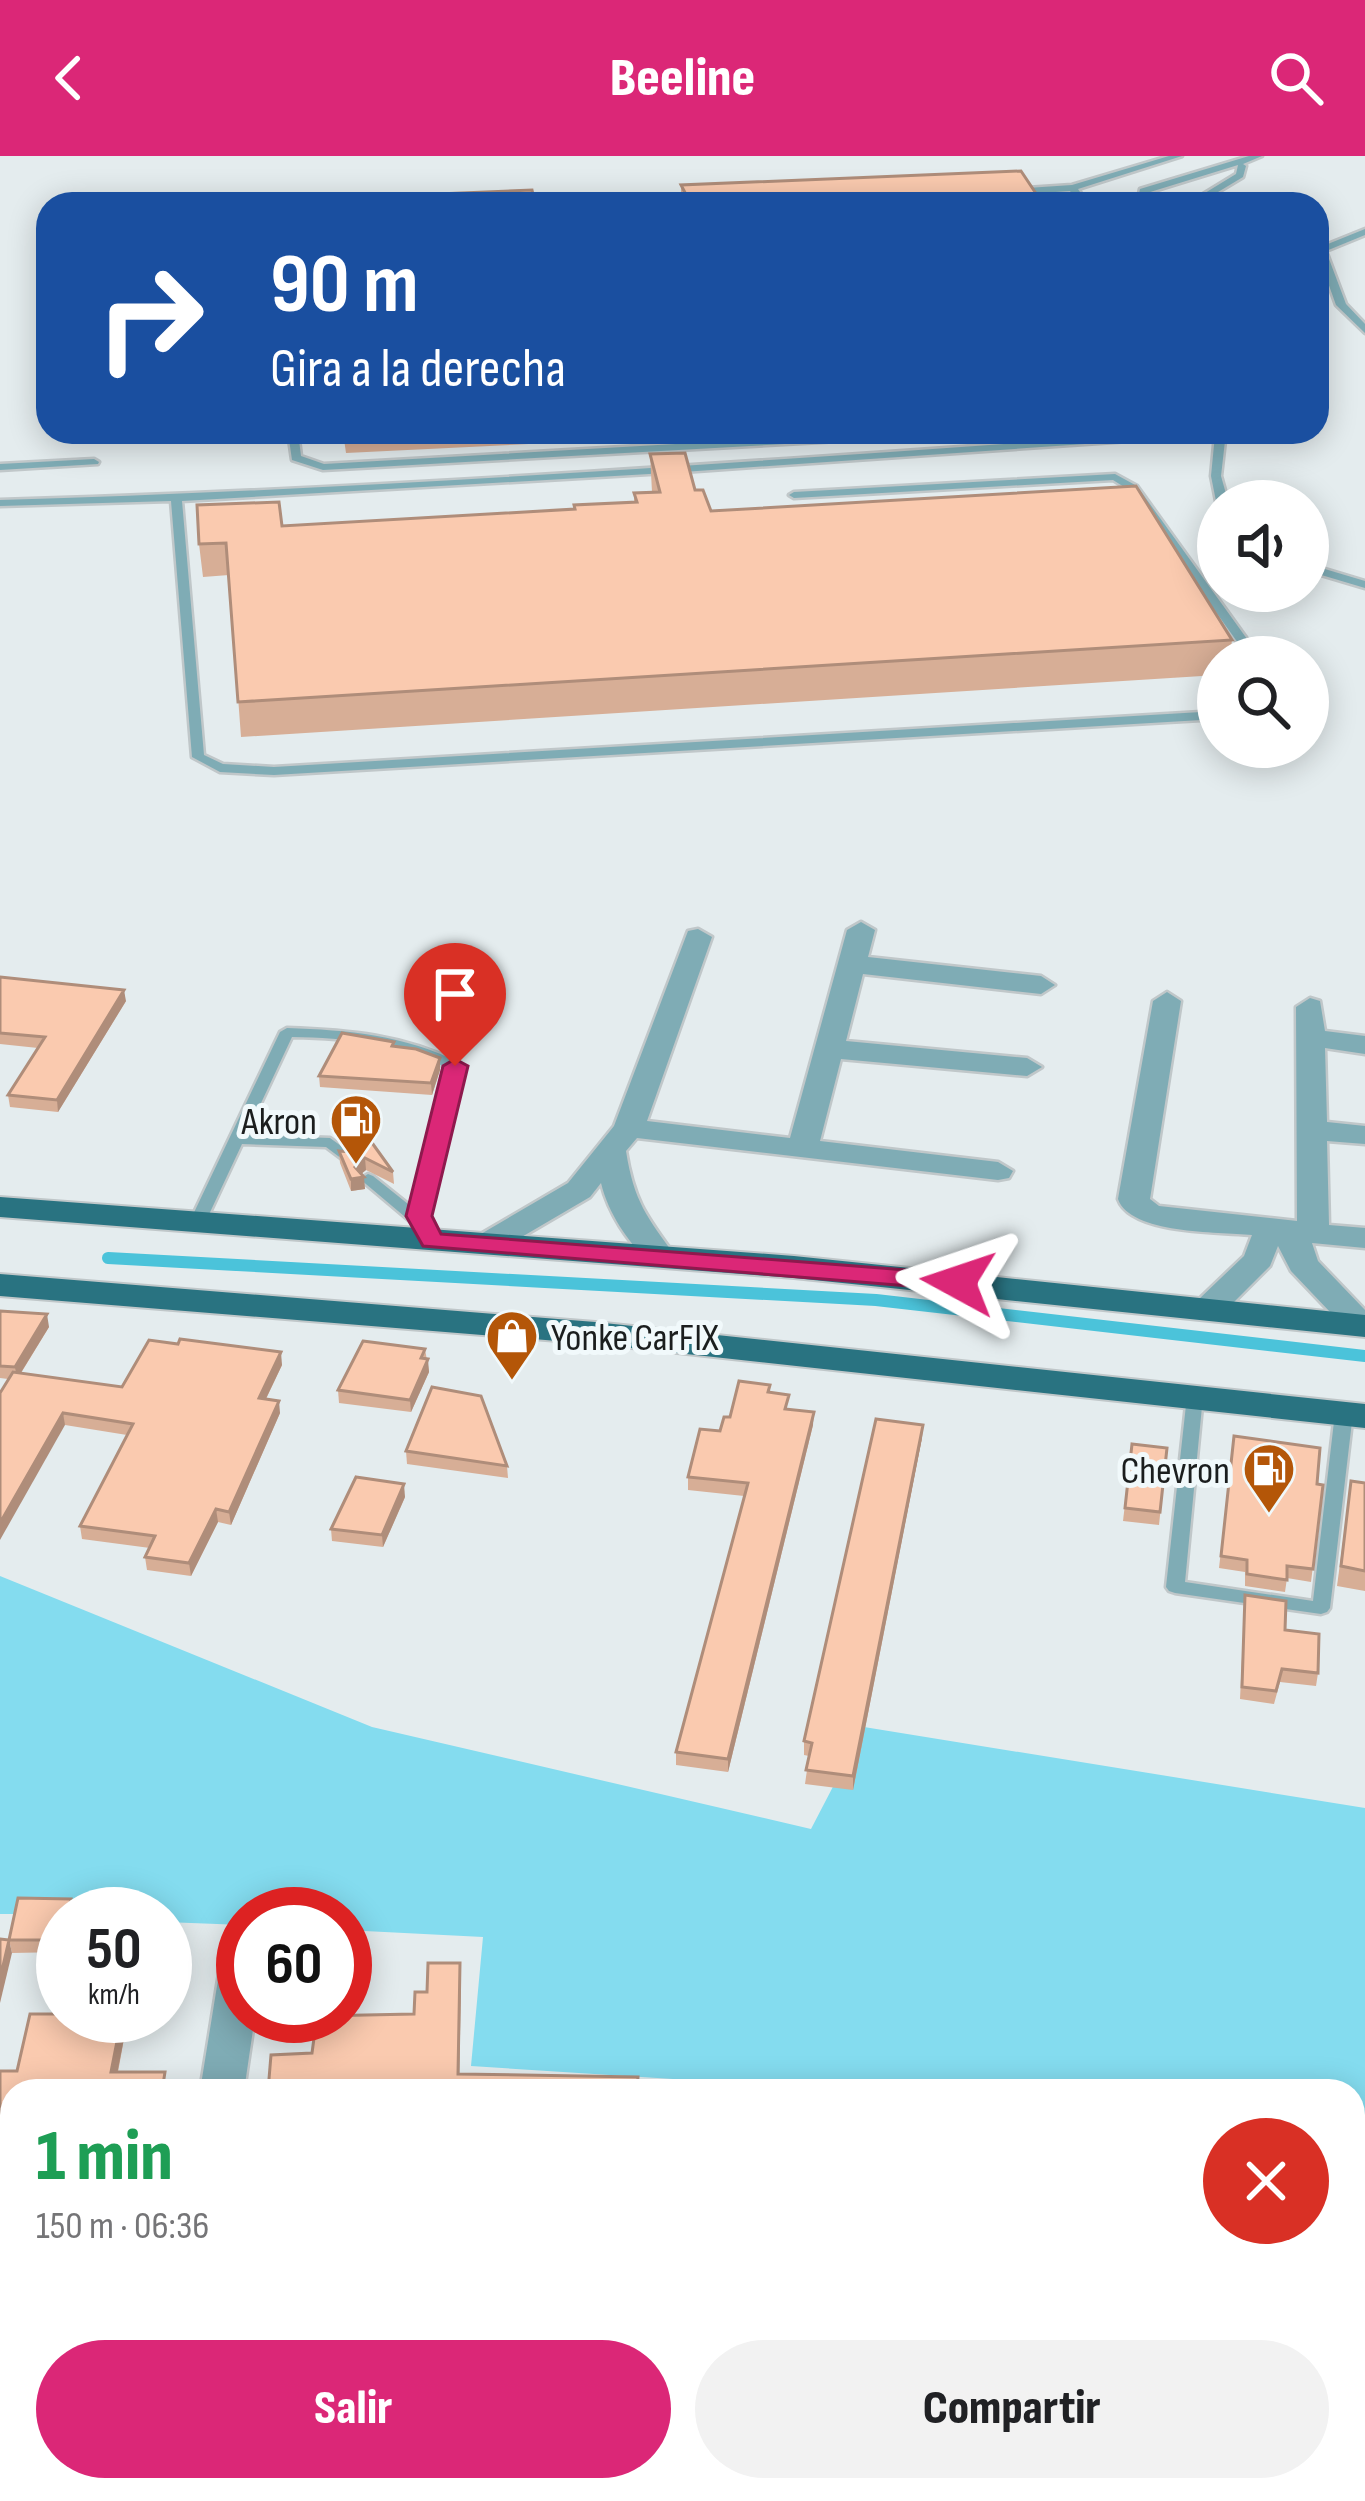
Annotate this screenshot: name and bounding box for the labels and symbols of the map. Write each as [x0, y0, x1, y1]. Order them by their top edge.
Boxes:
pin [404, 943, 506, 1066]
fuel station icon: Akron [328, 1092, 384, 1166]
place label: Akron [240, 1099, 317, 1146]
position arrow [895, 1219, 1021, 1345]
shop icon: Yonke CarFIX [484, 1308, 540, 1382]
place label: Yonke CarFIX [551, 1315, 719, 1362]
fuel station icon: Chevron [1241, 1441, 1297, 1515]
place label: Chevron [1120, 1448, 1230, 1495]
speed limit sign: 60 [216, 1887, 372, 2043]

